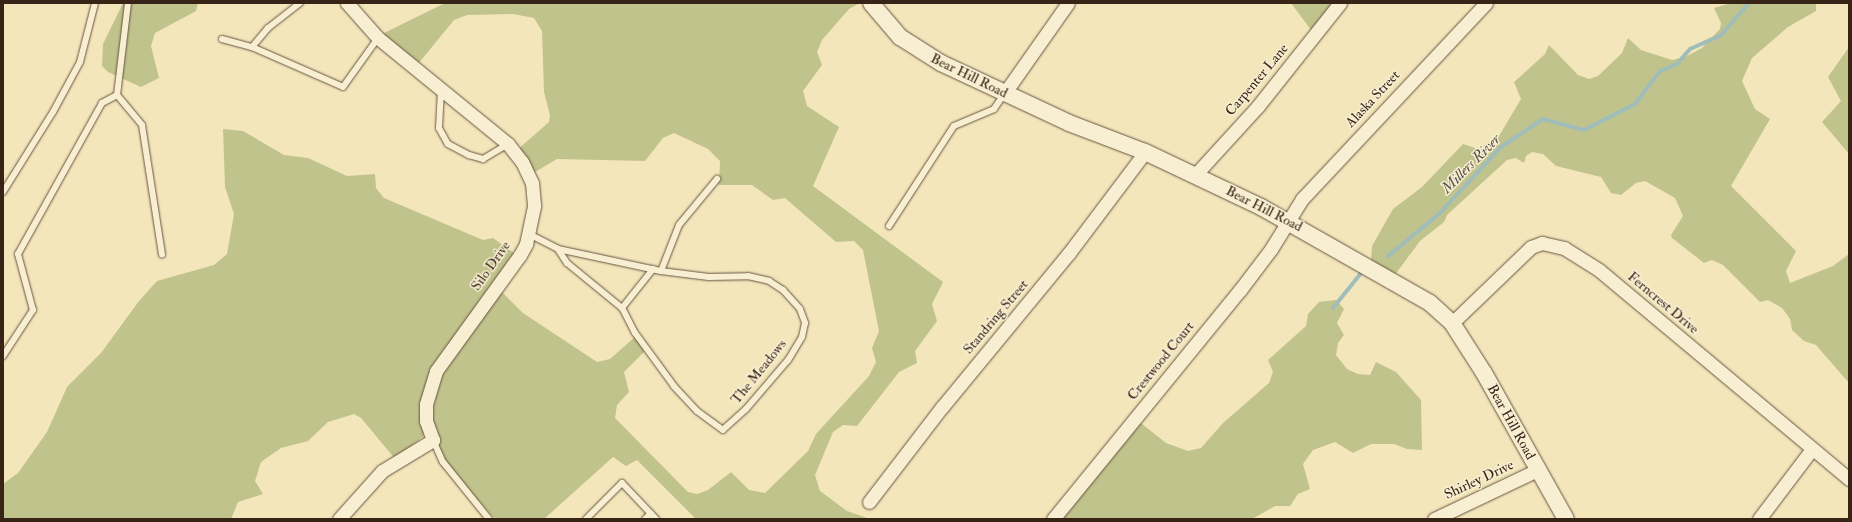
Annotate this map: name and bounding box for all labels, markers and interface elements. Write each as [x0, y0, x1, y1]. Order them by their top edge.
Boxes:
street label: Carpenter Lane [1222, 41, 1292, 119]
street label: Bear Hill Road [928, 50, 1010, 102]
street label: Alaska Street [1342, 67, 1404, 131]
water label: Millers River [1438, 131, 1504, 197]
street label: Bear Hill Road [1223, 183, 1305, 235]
street label: Silo Drive [468, 238, 514, 294]
street label: Ferncrest Drive [1624, 268, 1702, 338]
street label: Standring Street [960, 276, 1032, 358]
street label: Crestwood Court [1124, 318, 1198, 404]
street label: The Meadows [728, 336, 790, 408]
street label: Bear Hill Road [1483, 381, 1539, 463]
street label: Shirley Drive [1442, 457, 1516, 503]

